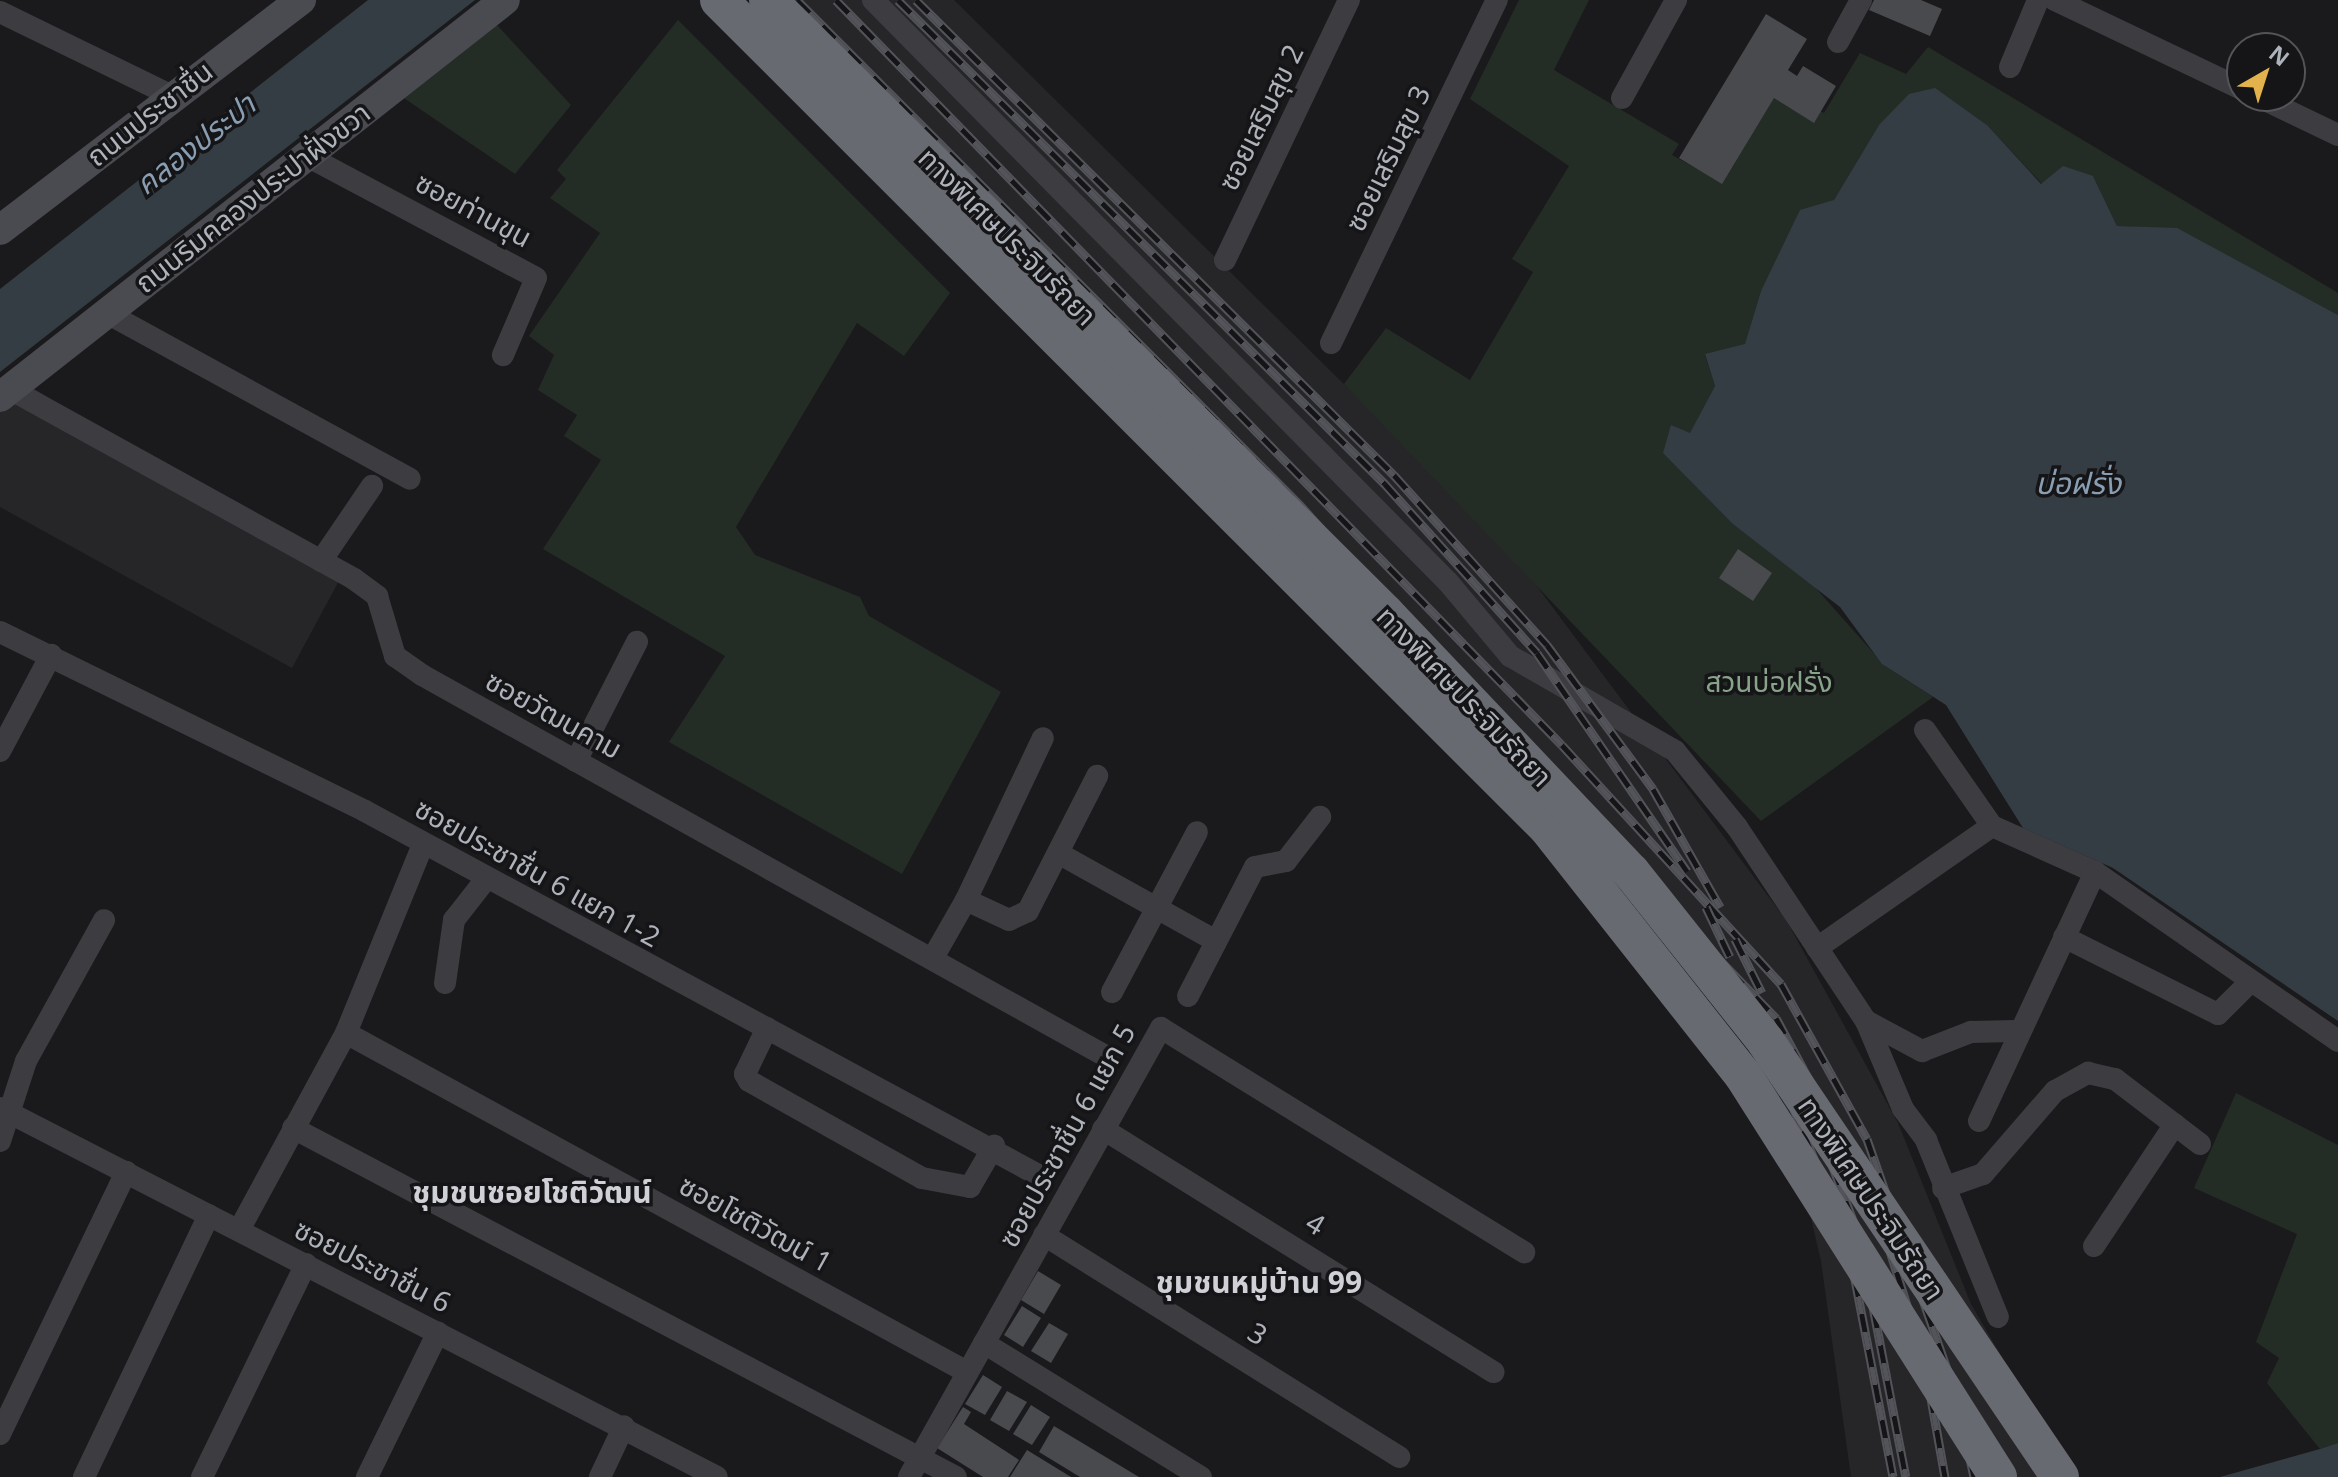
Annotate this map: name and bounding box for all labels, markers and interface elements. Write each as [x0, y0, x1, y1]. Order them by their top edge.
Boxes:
north arrow [2226, 32, 2306, 112]
text: N [2263, 38, 2296, 72]
street label: ซอยเสริมสุข 2 [1210, 39, 1310, 195]
street label: ถนนประชาชื่น [79, 53, 219, 173]
street label: ซอยเสริมสุข 3 [1337, 80, 1437, 236]
water label: คลองประปา [128, 86, 262, 202]
street label: ถนนริมคลองประปาฝั่งขวา [128, 95, 376, 299]
street label: ทางพิเศษประจิมรัถยา [912, 140, 1104, 332]
street label: ซอยท่านขุน [410, 165, 538, 253]
water label: บ่อฝรั่ง [2035, 465, 2121, 501]
street label: ทางพิเศษประจิมรัถยา [1371, 599, 1559, 793]
street label: ซอยวัฒนคาม [480, 663, 628, 765]
park label: สวนบ่อฝรั่ง [1706, 664, 1832, 698]
street label: ซอยประชาชื่น 6 แยก 1-2 [410, 791, 666, 953]
street label: ซอยประชาชื่น 6 แยก 5 [991, 1018, 1141, 1252]
street label: ทางพิเศษประจิมรัถยา [1792, 1090, 1952, 1306]
street label: ซอยโชติวัฒน์ 1 [674, 1167, 838, 1279]
district label: ชุมชนซอยโชติวัฒน์ [412, 1174, 652, 1210]
street label: 4 [1300, 1204, 1332, 1242]
street label: ซอยประชาชื่น 6 [289, 1211, 457, 1319]
district label: ชุมชนหมู่บ้าน 99 [1156, 1264, 1362, 1300]
street label: 3 [1242, 1315, 1274, 1351]

